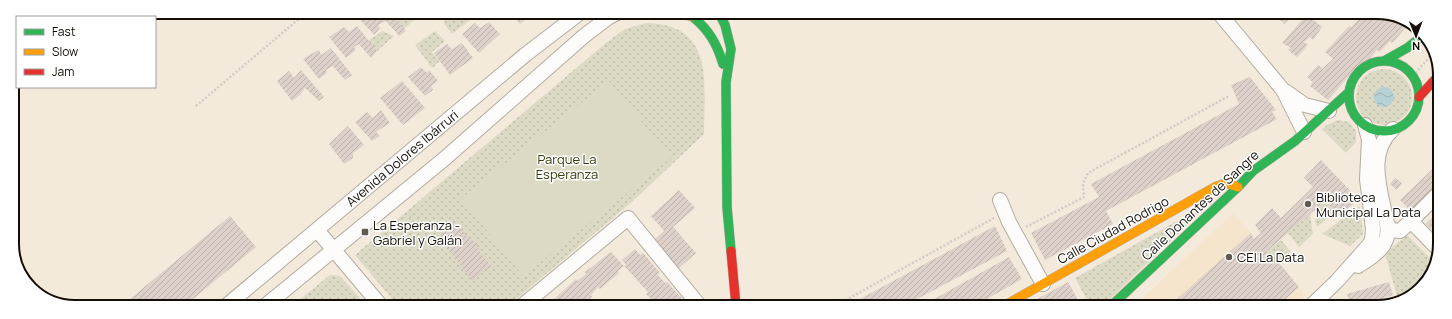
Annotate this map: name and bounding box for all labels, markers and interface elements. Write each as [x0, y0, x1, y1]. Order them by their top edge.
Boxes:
legend [16, 16, 156, 88]
north arrow [1396, 16, 1436, 56]
text: Fast [52, 23, 76, 40]
text: N [1412, 39, 1420, 54]
text: Slow [52, 43, 78, 60]
text: Jam [52, 63, 74, 80]
street label: Avenida Dolores Ibárruri [342, 106, 462, 210]
street label: Calle Donantes de Sangre [1137, 145, 1263, 264]
park label: Parque La Esperanza [536, 150, 598, 183]
place label: Biblioteca Municipal La Data [1316, 188, 1421, 221]
street label: Calle Ciudad Rodrigo [1054, 192, 1172, 268]
marker: Biblioteca Municipal La Data [1303, 199, 1313, 209]
place label: La Esperanza - Gabriel y Galán [373, 216, 462, 249]
marker: La Esperanza - Gabriel y Galán [360, 227, 370, 237]
place label: CEI La Data [1237, 248, 1304, 266]
marker: CEI La Data [1224, 252, 1234, 262]

